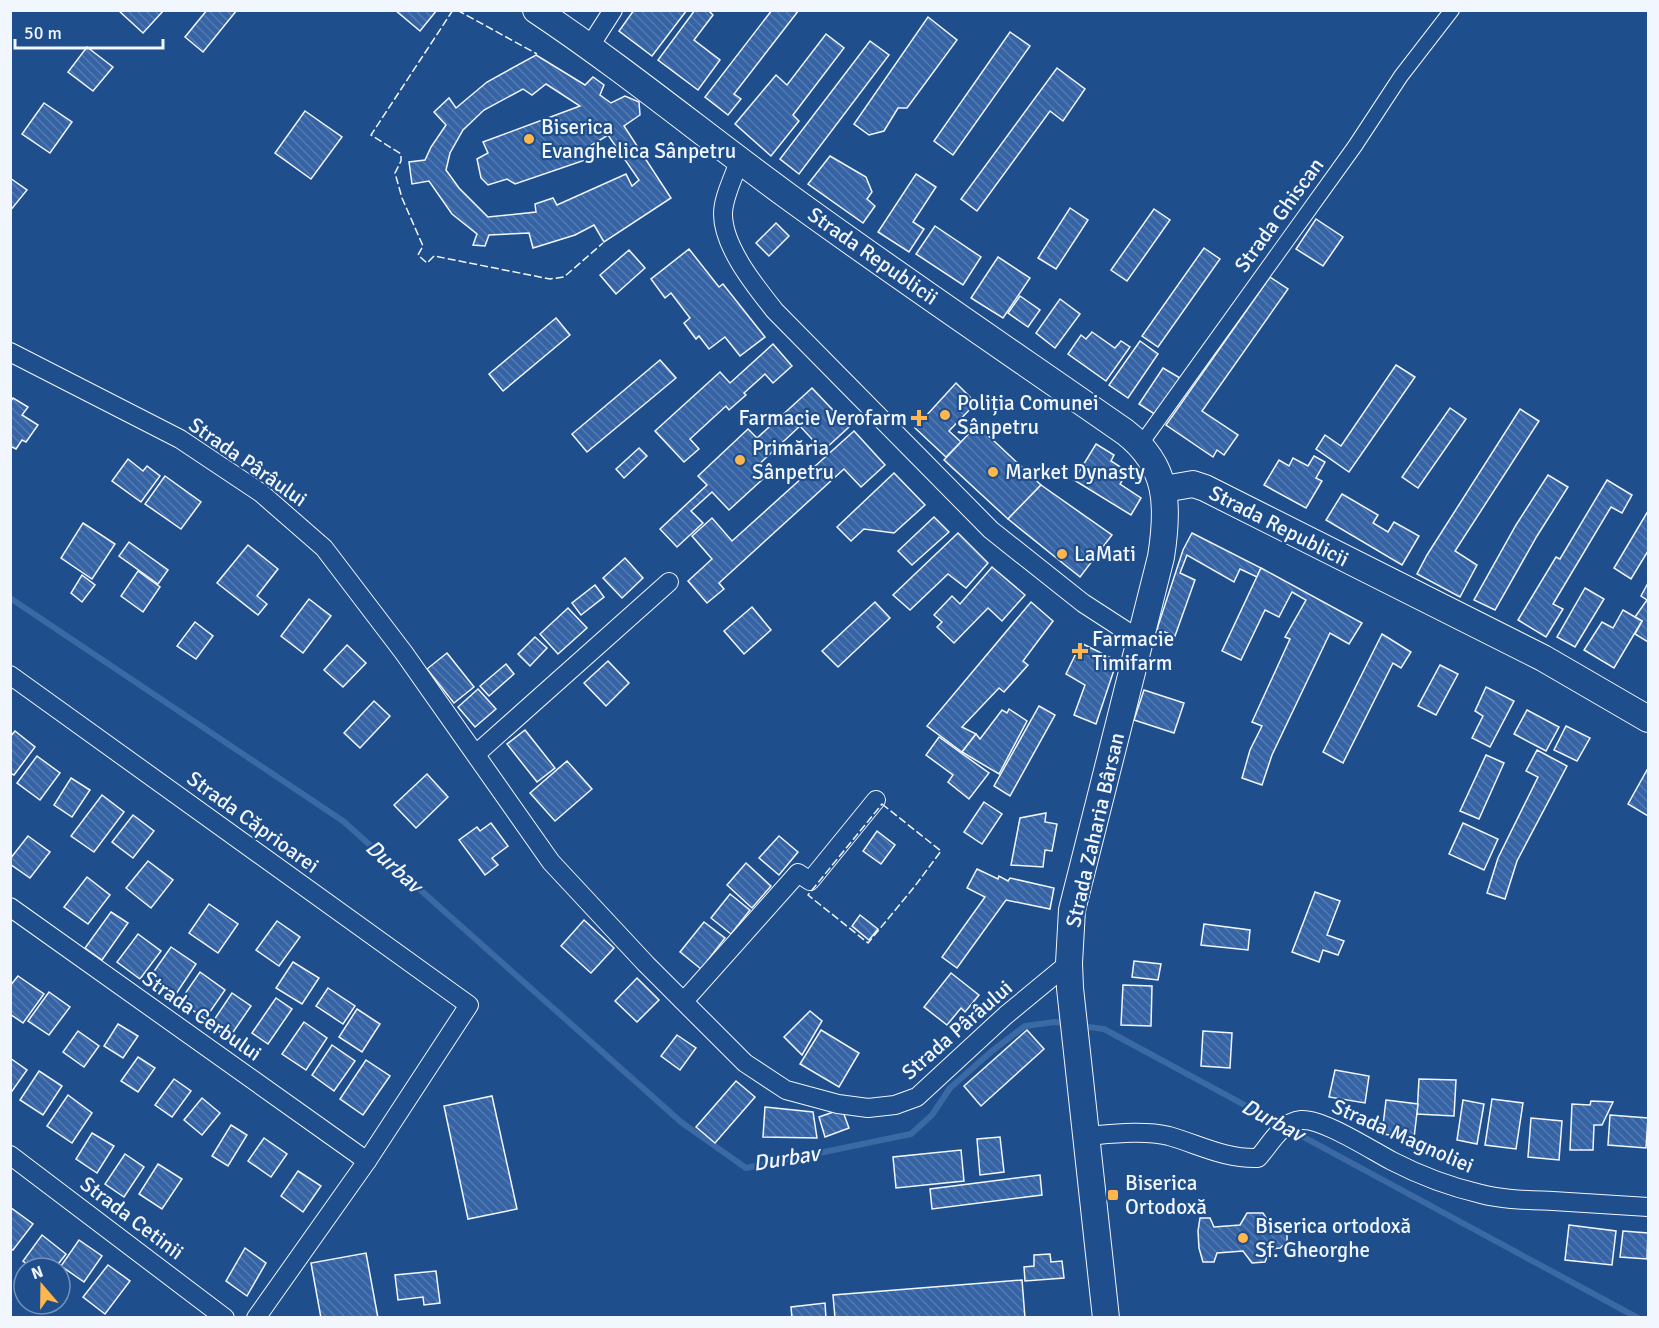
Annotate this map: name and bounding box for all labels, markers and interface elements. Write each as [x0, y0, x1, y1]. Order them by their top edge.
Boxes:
scale bar [15, 12, 164, 50]
text: 50 m [24, 22, 62, 44]
place label: Biserica Evanghelica Sânpetru [541, 114, 736, 164]
marker: Biserica Evanghelica Sânpetru [522, 132, 536, 146]
street label: Strada Ghiscan [1229, 153, 1329, 277]
street label: Strada Republicii [803, 201, 943, 311]
place label: Poliția Comunei Sânpetru [957, 390, 1099, 440]
place label: Farmacie Verofarm [738, 405, 907, 431]
marker: Poliția Comunei Sânpetru [938, 408, 952, 422]
marker: Farmacie Verofarm [912, 411, 926, 425]
street label: Strada Pârâului [184, 412, 312, 512]
place label: Primăria Sânpetru [752, 435, 834, 485]
marker: Primăria Sânpetru [733, 453, 747, 467]
place label: Market Dynasty [1005, 459, 1145, 485]
marker: Market Dynasty [986, 465, 1000, 479]
street label: Strada Republicii [1205, 480, 1353, 572]
place label: LaMati [1074, 541, 1136, 567]
marker: LaMati [1055, 547, 1069, 561]
place label: Farmacie Timifarm [1092, 626, 1174, 676]
marker: Farmacie Timifarm [1073, 644, 1087, 658]
street label: Strada Zaharia Bârsan [1060, 730, 1130, 930]
street label: Strada Căprioarei [182, 765, 324, 879]
water label: Durbav [360, 834, 430, 900]
street label: Strada Cerbului [137, 965, 267, 1067]
street label: Strada Pârâului [896, 975, 1018, 1085]
water label: Durbav [1237, 1092, 1311, 1149]
street label: Strada Magnoliei [1328, 1093, 1478, 1179]
water label: Durbav [751, 1139, 824, 1177]
place label: Biserica Ortodoxă [1125, 1170, 1207, 1220]
street label: Strada Cetinii [75, 1171, 189, 1265]
marker: Biserica Ortodoxă [1106, 1188, 1120, 1202]
place label: Biserica ortodoxă Sf. Gheorghe [1255, 1213, 1411, 1263]
marker: Biserica ortodoxă Sf. Gheorghe [1236, 1231, 1250, 1245]
north arrow [12, 1256, 72, 1316]
text: N [29, 1262, 46, 1284]

